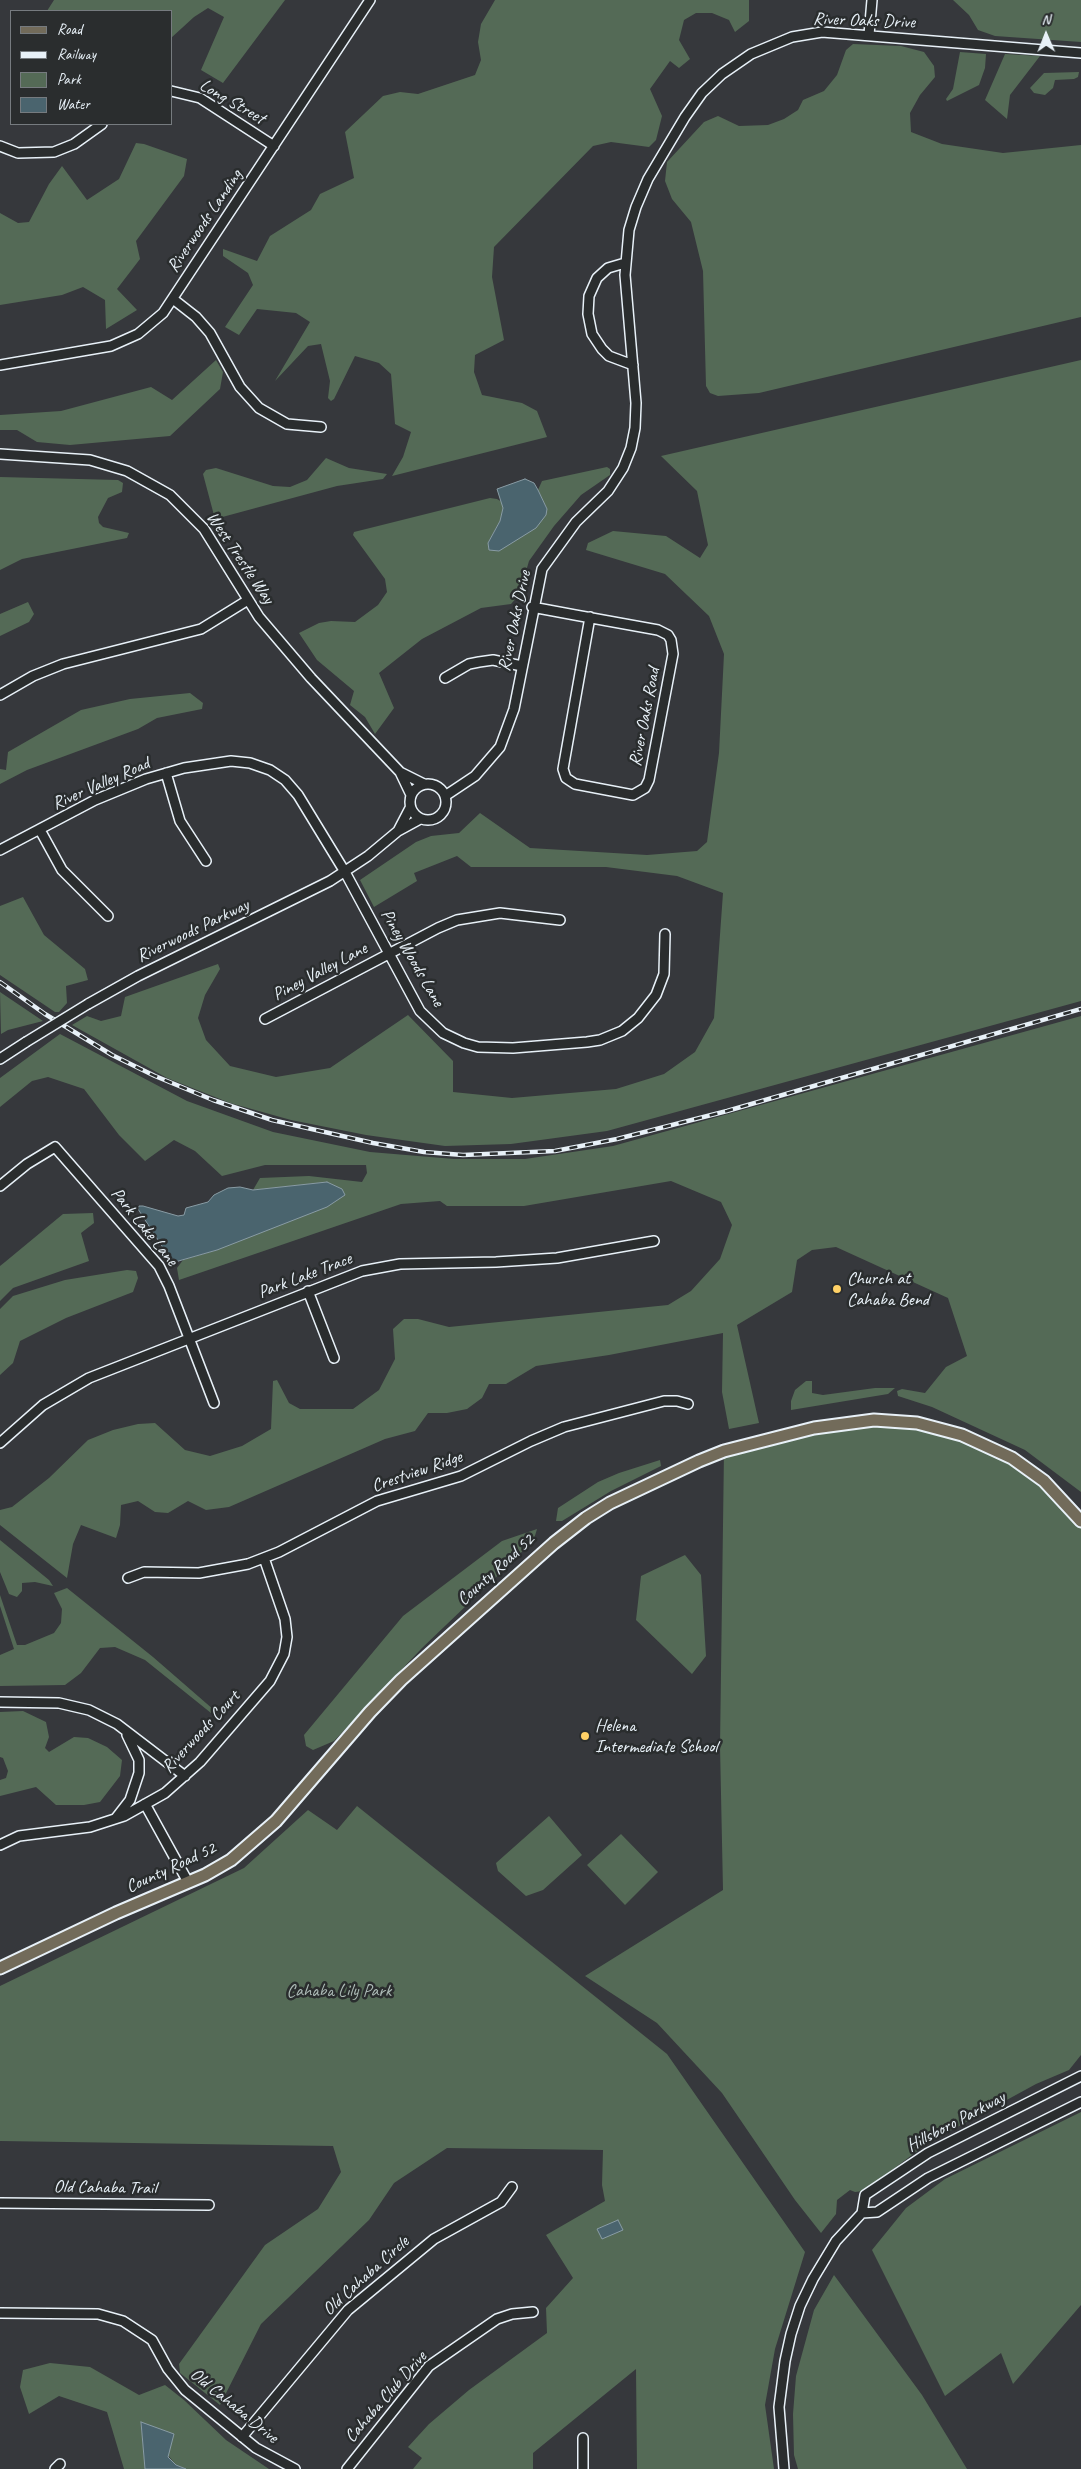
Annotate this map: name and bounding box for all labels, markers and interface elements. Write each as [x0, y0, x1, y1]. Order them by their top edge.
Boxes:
street label: River Oaks Drive [813, 8, 915, 34]
legend [10, 10, 172, 125]
north arrow [1021, 10, 1071, 60]
text: N [1041, 11, 1050, 28]
text: Road [57, 20, 82, 39]
text: Railway [57, 45, 96, 64]
text: Park [57, 70, 81, 89]
street label: Long Street [195, 75, 269, 129]
text: Water [57, 95, 90, 114]
street label: Riverwoods Landing [163, 165, 247, 277]
street label: West Trestle Way [201, 508, 279, 608]
street label: River Oaks Drive [494, 569, 536, 673]
street label: River Oaks Road [625, 666, 665, 768]
street label: River Valley Road [49, 753, 153, 815]
street label: Riverwoods Parkway [133, 894, 253, 968]
street label: Piney Woods Lane [375, 905, 449, 1011]
street label: Piney Valley Lane [269, 938, 371, 1006]
street label: Park Lake Lane [106, 1183, 182, 1271]
street label: Park Lake Trace [255, 1248, 355, 1304]
place label: Church at Cahaba Bend [847, 1268, 929, 1310]
marker: Church at Cahaba Bend [831, 1283, 843, 1295]
street label: Crestview Ridge [369, 1446, 465, 1498]
street label: County Road 52 [453, 1530, 539, 1610]
street label: Riverwoods Court [157, 1686, 245, 1778]
place label: Helena Intermediate School [595, 1715, 718, 1758]
marker: Helena Intermediate School [579, 1730, 591, 1742]
street label: County Road 52 [123, 1838, 219, 1898]
park label: Cahaba Lily Park [287, 1980, 391, 2002]
street label: Hillsboro Parkway [903, 2087, 1009, 2157]
street label: Old Cahaba Trail [53, 2176, 157, 2200]
street label: Old Cahaba Circle [318, 2232, 414, 2320]
street label: Cahaba Club Drive [340, 2347, 432, 2447]
street label: Old Cahaba Drive [185, 2364, 283, 2448]

